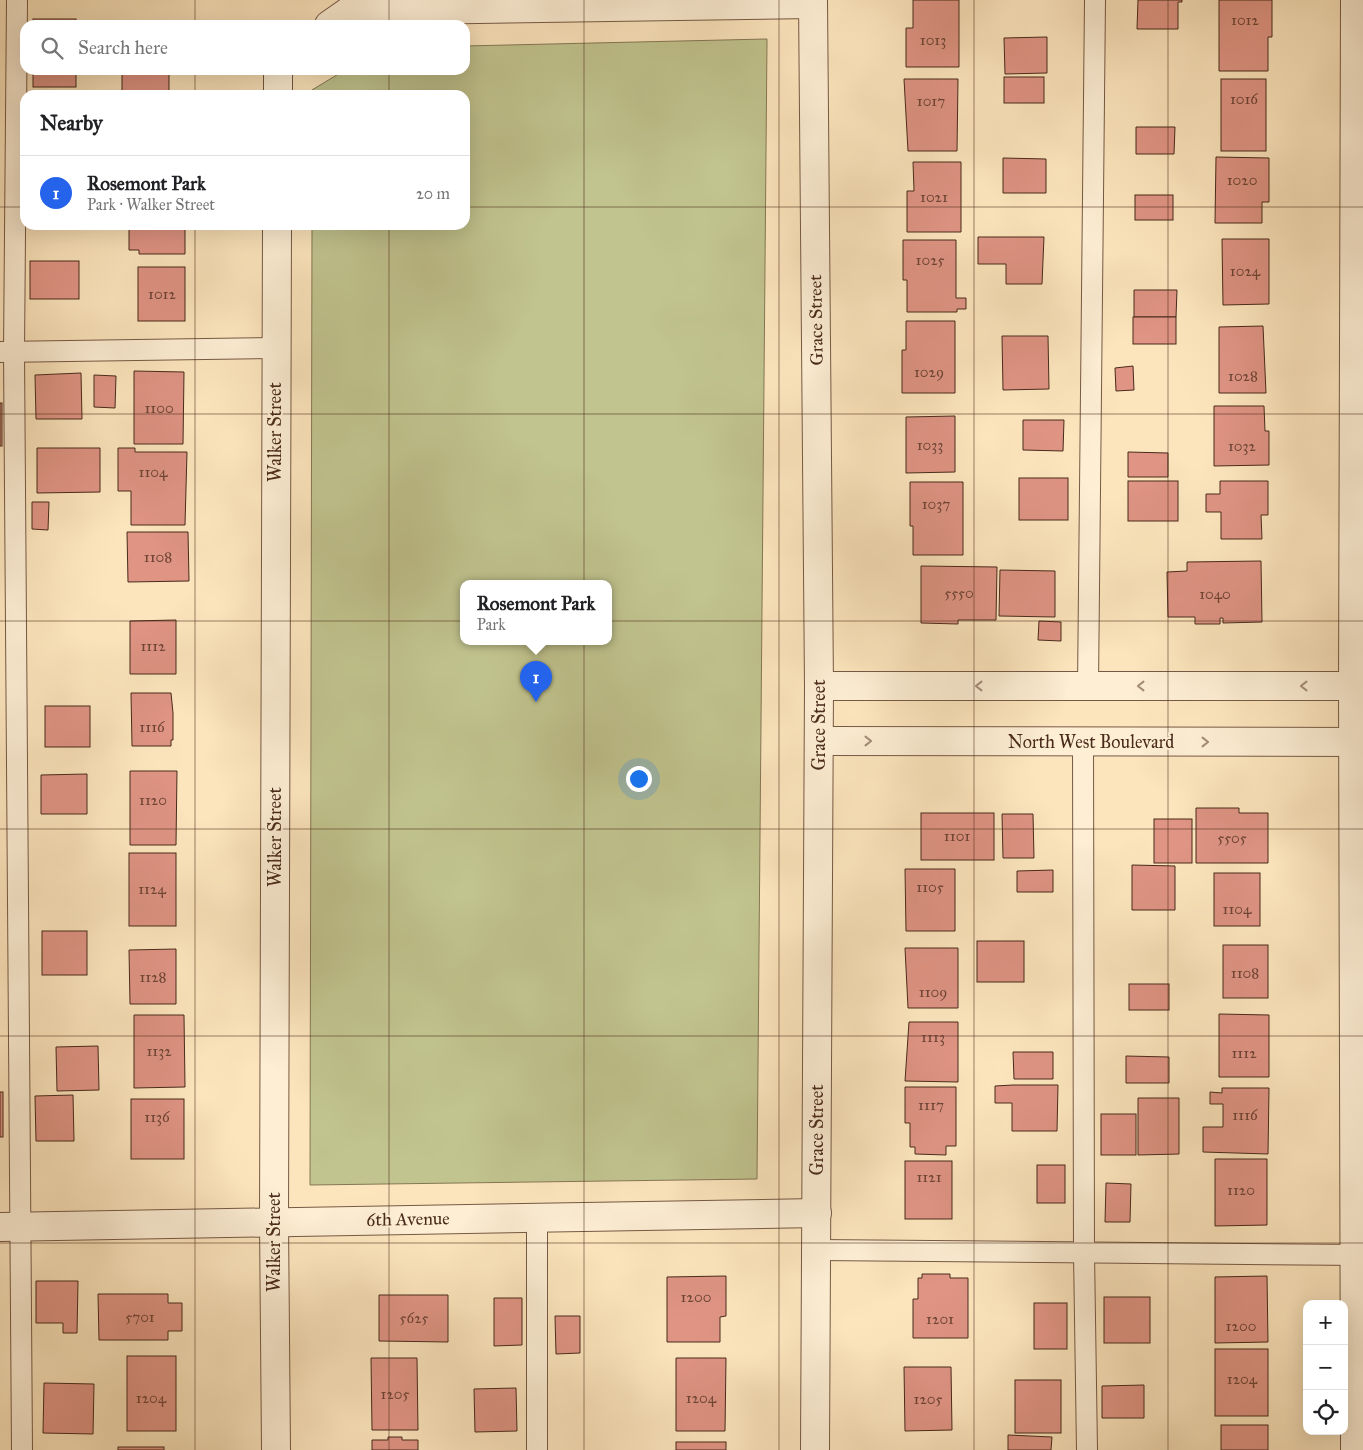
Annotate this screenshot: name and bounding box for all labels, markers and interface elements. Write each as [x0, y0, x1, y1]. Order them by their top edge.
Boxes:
house number: 1012 [1231, 11, 1259, 29]
search box [20, 20, 470, 75]
house number: 1013 [920, 31, 946, 49]
icon: search [38, 34, 66, 62]
text: Search here [78, 36, 168, 59]
house number: 1016 [1230, 90, 1259, 108]
house number: 1017 [917, 92, 945, 110]
text: Nearby [40, 110, 103, 136]
house number: 1020 [1227, 171, 1257, 189]
text: Rosemont Park [87, 172, 206, 195]
text: 1 [53, 184, 59, 203]
text: 20 m [416, 184, 450, 203]
house number: 1021 [920, 188, 948, 206]
text: Park · Walker Street [87, 195, 215, 214]
house number: 1025 [916, 251, 944, 269]
house number: 1024 [1230, 262, 1261, 280]
street label: Grace Street [804, 274, 828, 366]
house number: 1012 [148, 285, 176, 303]
house number: 1029 [914, 363, 944, 381]
house number: 1028 [1228, 367, 1258, 385]
street label: Walker Street [264, 382, 286, 482]
house number: 1100 [144, 399, 174, 417]
house number: 1033 [917, 436, 943, 454]
house number: 1032 [1228, 437, 1257, 455]
house number: 1104 [139, 463, 168, 481]
house number: 1037 [922, 495, 950, 513]
house number: 1108 [144, 548, 172, 566]
popup [460, 580, 612, 645]
house number: 5550 [944, 584, 974, 602]
house number: 1040 [1199, 585, 1231, 603]
text: Rosemont Park [477, 592, 595, 615]
text: Park [477, 615, 506, 634]
house number: 1112 [140, 637, 166, 655]
pin: 1 [520, 661, 552, 702]
street label: Grace Street [808, 679, 830, 771]
one-way arrow [975, 681, 982, 691]
one-way arrow [1137, 681, 1145, 691]
one-way arrow [1300, 681, 1308, 691]
house number: 1116 [139, 718, 166, 736]
street label: North West Boulevard [1008, 731, 1174, 753]
one-way arrow [864, 736, 872, 746]
one-way arrow [1202, 737, 1209, 747]
your location [626, 766, 652, 792]
street label: Walker Street [264, 787, 286, 887]
house number: 1120 [139, 791, 167, 809]
house number: 1101 [944, 827, 970, 845]
house number: 5505 [1217, 829, 1247, 847]
house number: 1105 [916, 878, 944, 896]
house number: 1124 [138, 880, 166, 898]
house number: 1104 [1223, 900, 1252, 918]
house number: 1108 [1231, 964, 1259, 982]
house number: 1128 [139, 968, 167, 986]
house number: 1109 [919, 983, 947, 1001]
house number: 1113 [921, 1028, 945, 1046]
house number: 1132 [146, 1042, 172, 1060]
house number: 1112 [1231, 1044, 1257, 1062]
street label: Grace Street [806, 1084, 828, 1176]
house number: 1117 [918, 1096, 944, 1114]
house number: 1116 [1232, 1106, 1259, 1124]
house number: 1136 [144, 1108, 171, 1126]
house number: 1121 [916, 1168, 942, 1186]
house number: 1120 [1227, 1181, 1255, 1199]
street label: Walker Street [263, 1192, 285, 1292]
street label: 6th Avenue [366, 1207, 450, 1231]
house number: 1200 [681, 1288, 711, 1306]
map controls [1303, 1300, 1348, 1435]
button: + [1303, 1300, 1348, 1345]
house number: 5701 [125, 1308, 155, 1326]
house number: 5625 [400, 1309, 428, 1327]
house number: 1201 [926, 1310, 954, 1328]
house number: 1200 [1226, 1317, 1256, 1335]
button: − [1303, 1345, 1348, 1390]
house number: 1204 [1227, 1370, 1258, 1388]
house number: 1205 [380, 1385, 410, 1403]
house number: 1204 [136, 1389, 167, 1407]
house number: 1204 [686, 1389, 717, 1407]
house number: 1205 [913, 1390, 943, 1408]
button: locate [1303, 1390, 1348, 1435]

